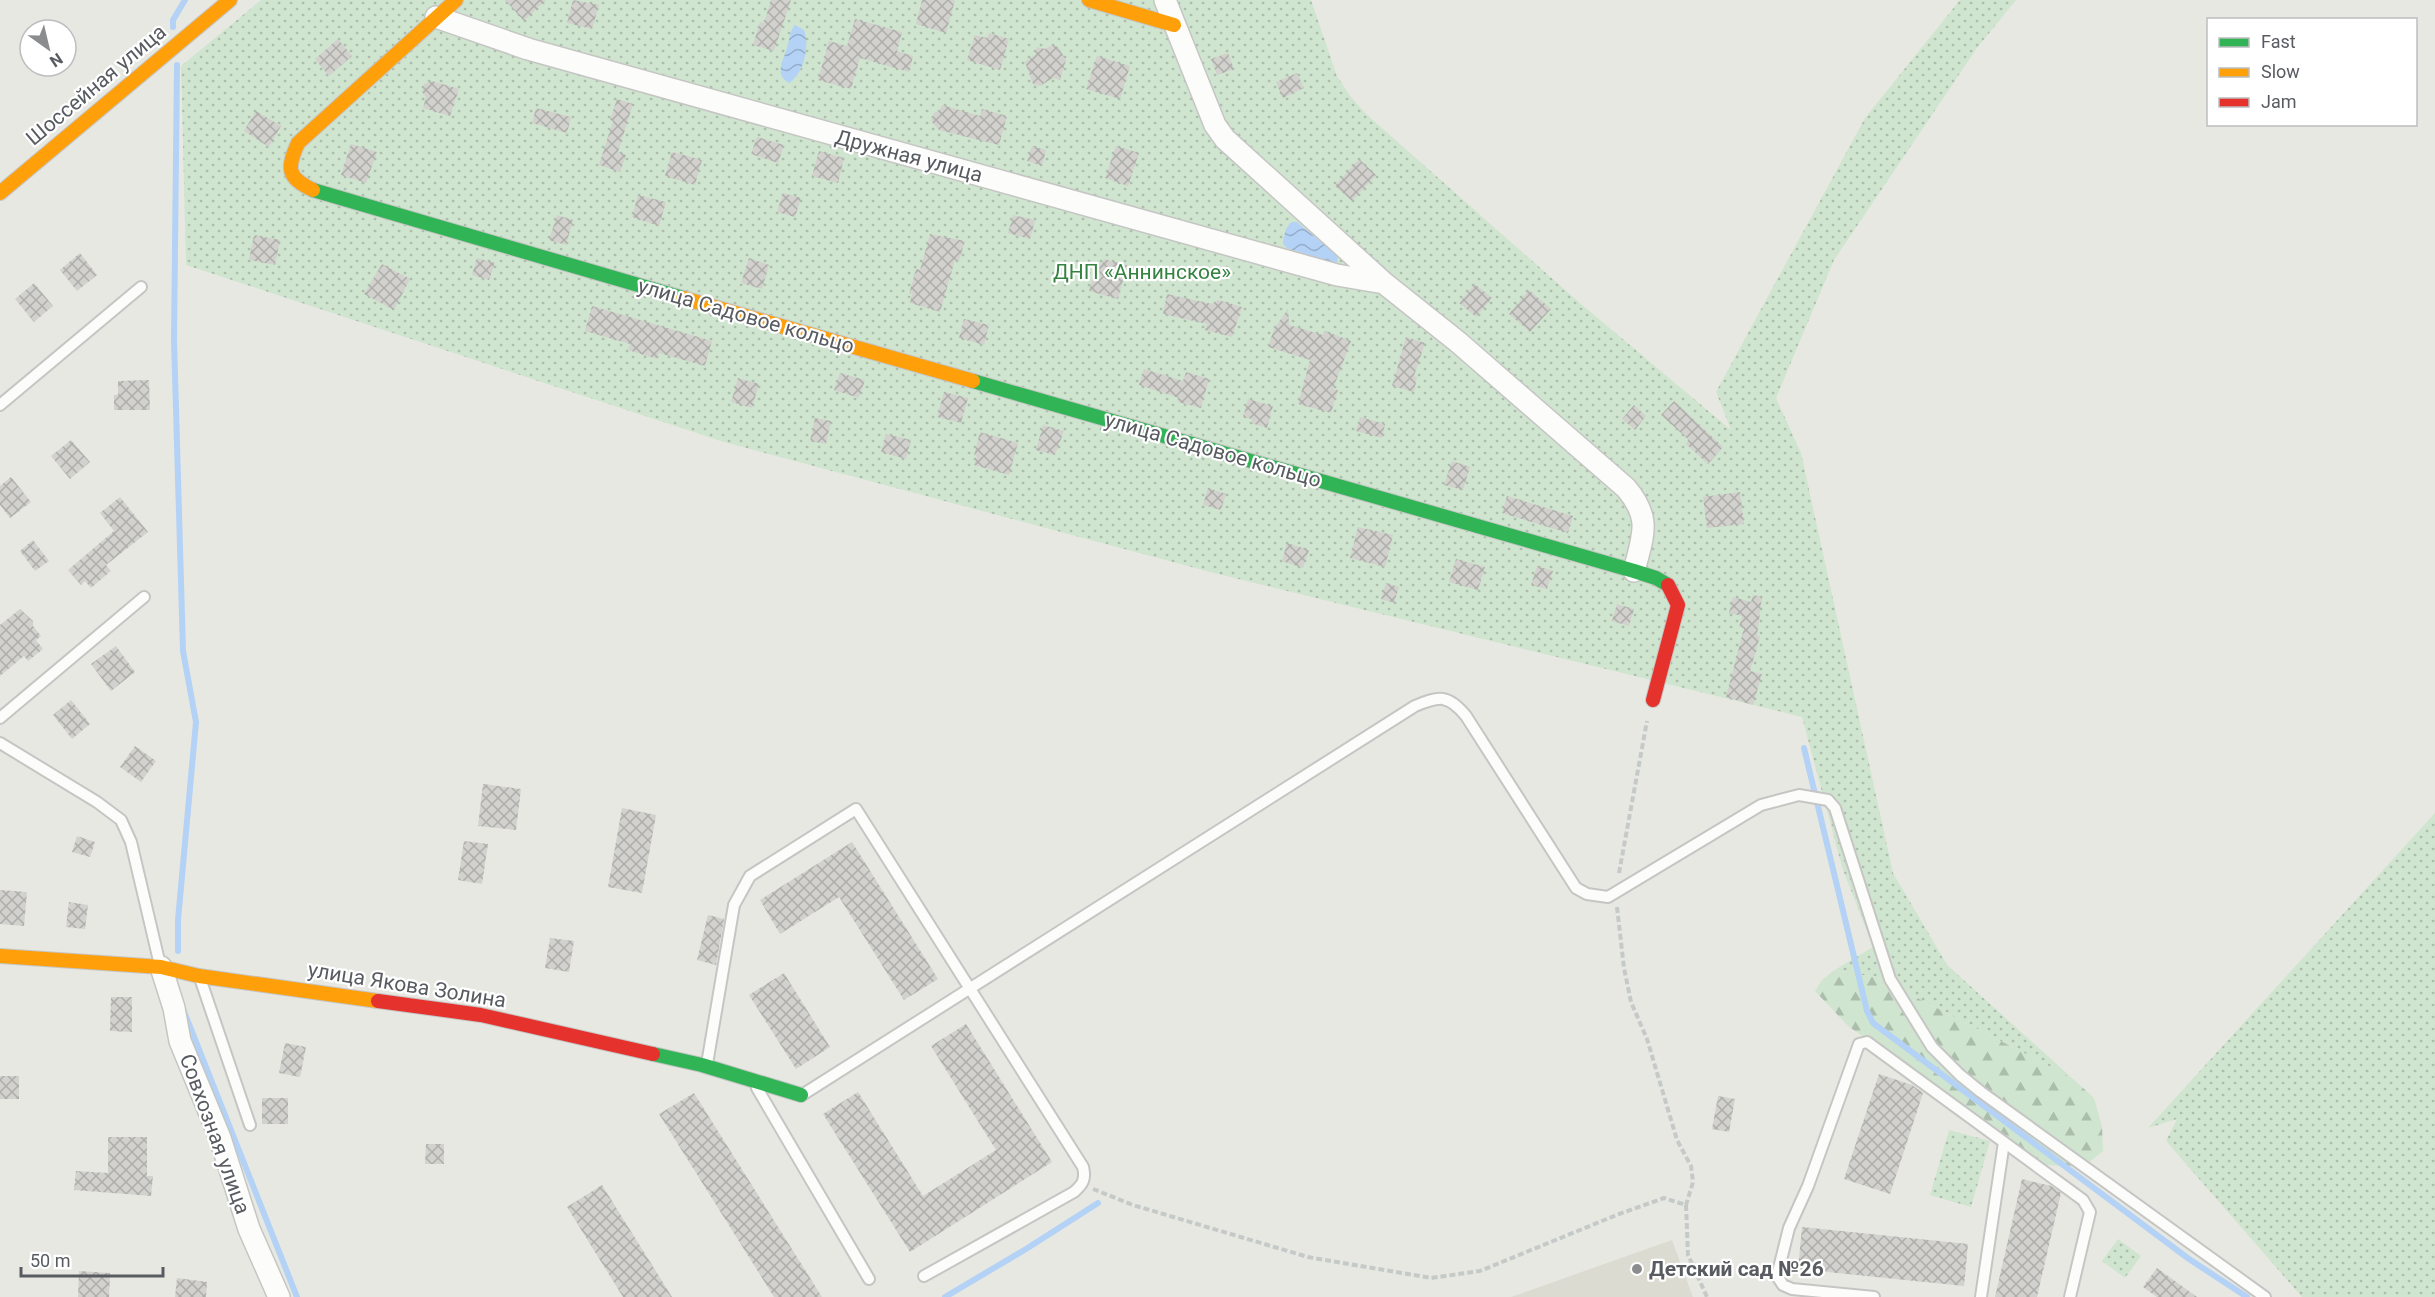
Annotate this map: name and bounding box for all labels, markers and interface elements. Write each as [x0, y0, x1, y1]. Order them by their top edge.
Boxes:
north arrow [18, 18, 78, 78]
legend [2207, 18, 2417, 126]
street label: Шоссейная улица [21, 20, 171, 150]
text: Fast [2261, 31, 2296, 52]
text: N [46, 49, 66, 71]
text: Slow [2261, 61, 2300, 82]
text: Jam [2261, 91, 2297, 112]
street label: Дружная улица [833, 125, 985, 187]
park label: ДНП «Аннинское» [1053, 260, 1231, 284]
street label: улица Садовое кольцо [635, 274, 857, 358]
street label: улица Садовое кольцо [1102, 408, 1324, 492]
street label: улица Якова Золина [306, 957, 508, 1013]
street label: Совхозная улица [175, 1051, 255, 1217]
scale bar [21, 1240, 164, 1278]
text: 50 m [30, 1250, 70, 1271]
place label: Детский сад №26 [1649, 1257, 1824, 1281]
marker: Детский сад №26 [1630, 1262, 1644, 1276]

